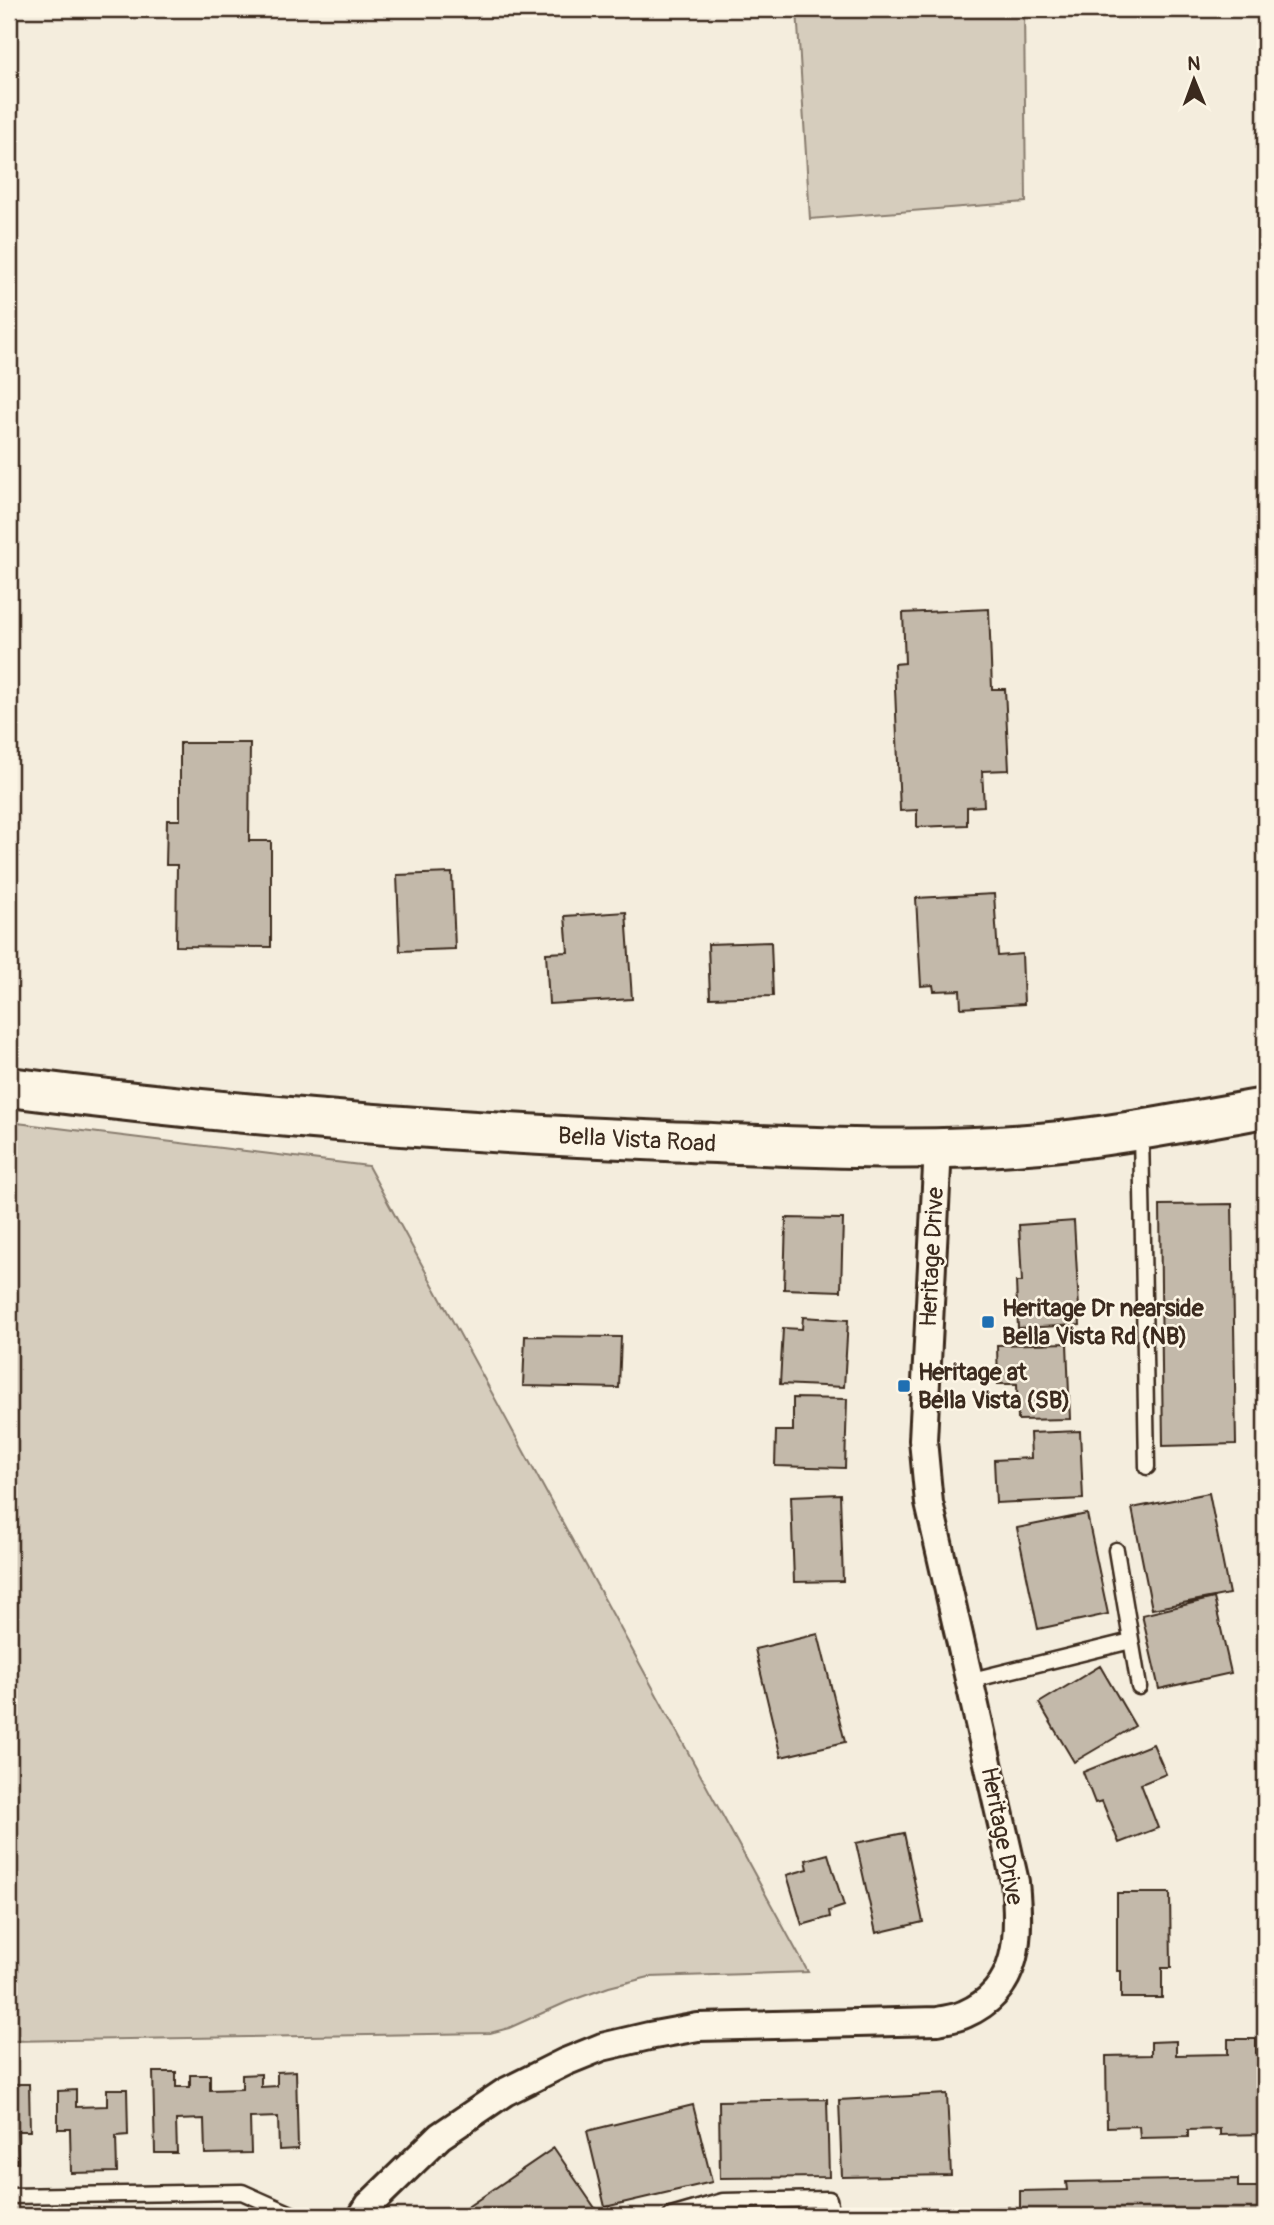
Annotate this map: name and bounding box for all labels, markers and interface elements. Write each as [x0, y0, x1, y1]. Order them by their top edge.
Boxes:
north arrow [1158, 46, 1228, 116]
text: N [1187, 52, 1200, 76]
street label: Bella Vista Road [557, 1121, 717, 1159]
street label: Heritage Drive [914, 1186, 950, 1328]
place label: Heritage Dr nearside Bella Vista Rd (NB) [1002, 1294, 1205, 1351]
marker: Heritage Dr nearside Bella Vista Rd (NB) [980, 1314, 996, 1330]
place label: Heritage at Bella Vista (SB) [918, 1358, 1070, 1415]
marker: Heritage at Bella Vista (SB) [896, 1378, 912, 1394]
street label: Heritage Drive [974, 1764, 1030, 1908]

